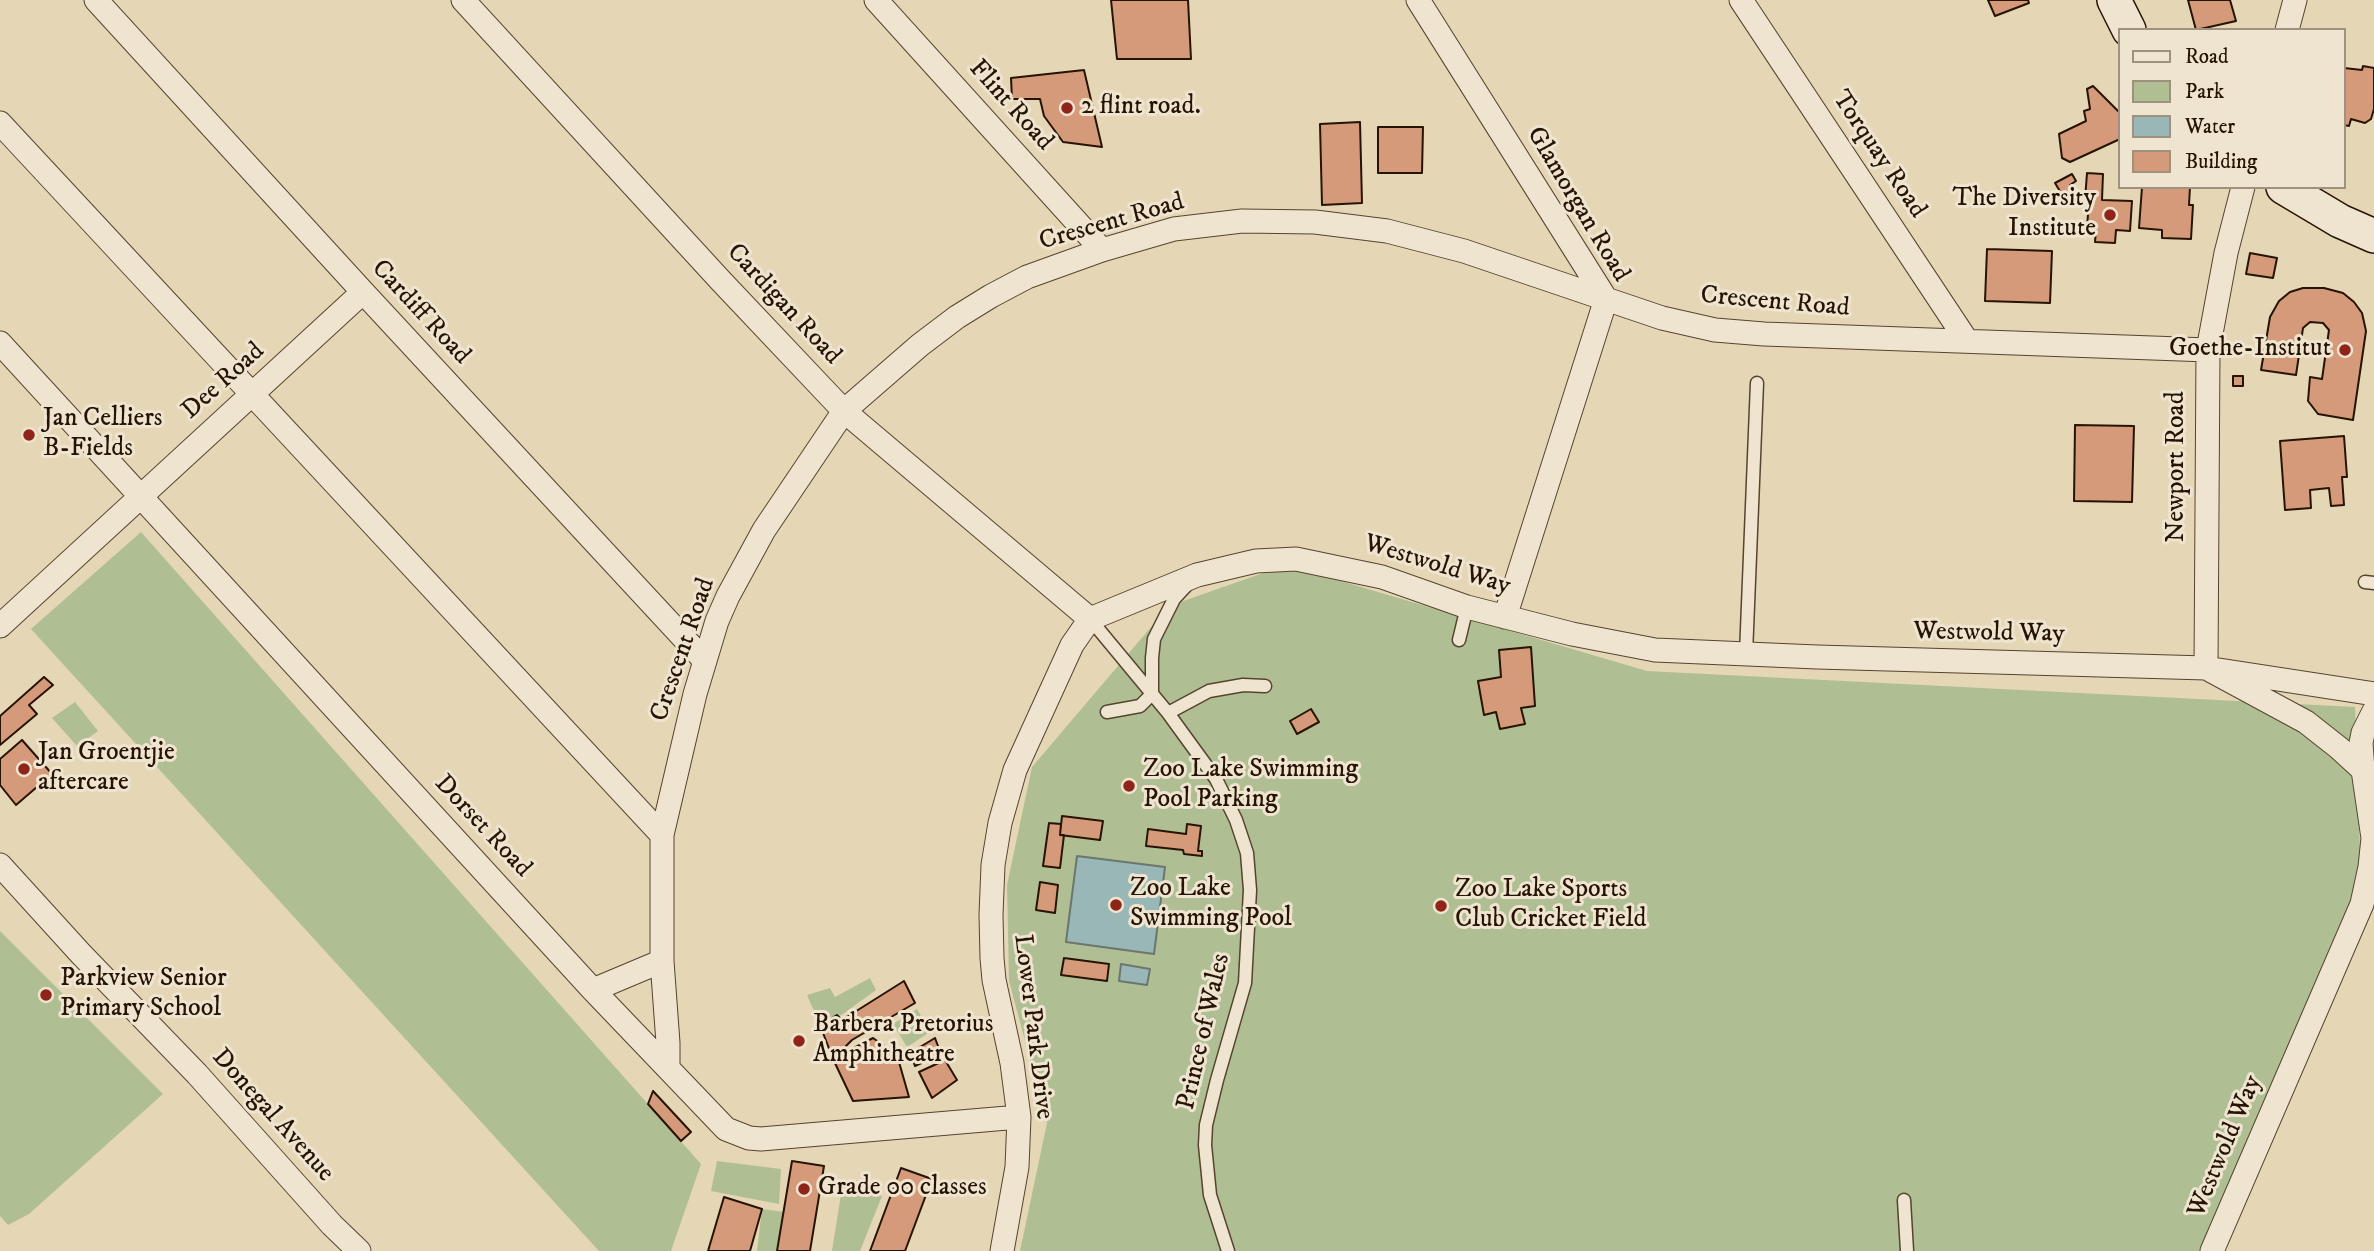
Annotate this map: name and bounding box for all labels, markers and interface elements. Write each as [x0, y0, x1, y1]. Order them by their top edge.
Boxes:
legend [2118, 28, 2346, 189]
text: Road [2185, 44, 2229, 70]
street label: Flint Road [961, 54, 1059, 158]
text: Park [2185, 79, 2224, 105]
street label: Torquay Road [1824, 85, 1932, 225]
place label: 2 flint road. [1081, 92, 1201, 124]
marker: 2 flint road. [1059, 100, 1075, 116]
text: Water [2185, 114, 2235, 140]
street label: Glamorgan Road [1518, 122, 1636, 288]
text: Building [2185, 149, 2257, 175]
place label: The Diversity Institute [1953, 184, 2096, 246]
street label: Crescent Road [1036, 187, 1188, 259]
marker: The Diversity Institute [2102, 207, 2118, 223]
street label: Cardigan Road [719, 238, 847, 372]
street label: Cardiff Road [364, 254, 476, 372]
street label: Crescent Road [1699, 281, 1851, 325]
place label: Goethe-Institut [2169, 334, 2331, 366]
street label: Dee Road [176, 337, 272, 427]
marker: Goethe-Institut [2337, 342, 2353, 358]
street label: Newport Road [2162, 391, 2194, 543]
place label: Jan Celliers B-Fields [43, 404, 163, 466]
marker: Jan Celliers B-Fields [21, 427, 37, 443]
street label: Westwold Way [1360, 529, 1514, 603]
street label: Crescent Road [645, 574, 723, 726]
street label: Westwold Way [1913, 617, 2065, 651]
place label: Jan Groentjie aftercare [38, 738, 175, 800]
place label: Zoo Lake Swimming Pool Parking [1143, 755, 1358, 816]
marker: Jan Groentjie aftercare [16, 761, 32, 777]
street label: Dorset Road [427, 769, 537, 885]
marker: Zoo Lake Swimming Pool Parking [1121, 778, 1137, 794]
place label: Zoo Lake Swimming Pool [1130, 874, 1292, 936]
place label: Zoo Lake Sports Club Cricket Field [1455, 875, 1647, 936]
marker: Zoo Lake Swimming Pool [1108, 897, 1124, 913]
marker: Zoo Lake Sports Club Cricket Field [1433, 898, 1449, 914]
street label: Lower Park Drive [1005, 933, 1059, 1121]
street label: Prince of Wales [1172, 951, 1238, 1113]
place label: Parkview Senior Primary School [60, 964, 227, 1026]
marker: Parkview Senior Primary School [38, 987, 54, 1003]
place label: Barbera Pretorius Amphitheatre [813, 1010, 993, 1072]
marker: Barbera Pretorius Amphitheatre [791, 1033, 807, 1049]
street label: Donegal Avenue [204, 1043, 340, 1189]
street label: Westwold Way [2182, 1071, 2270, 1223]
place label: Grade 00 classes [818, 1173, 987, 1205]
marker: Grade 00 classes [796, 1181, 812, 1197]

